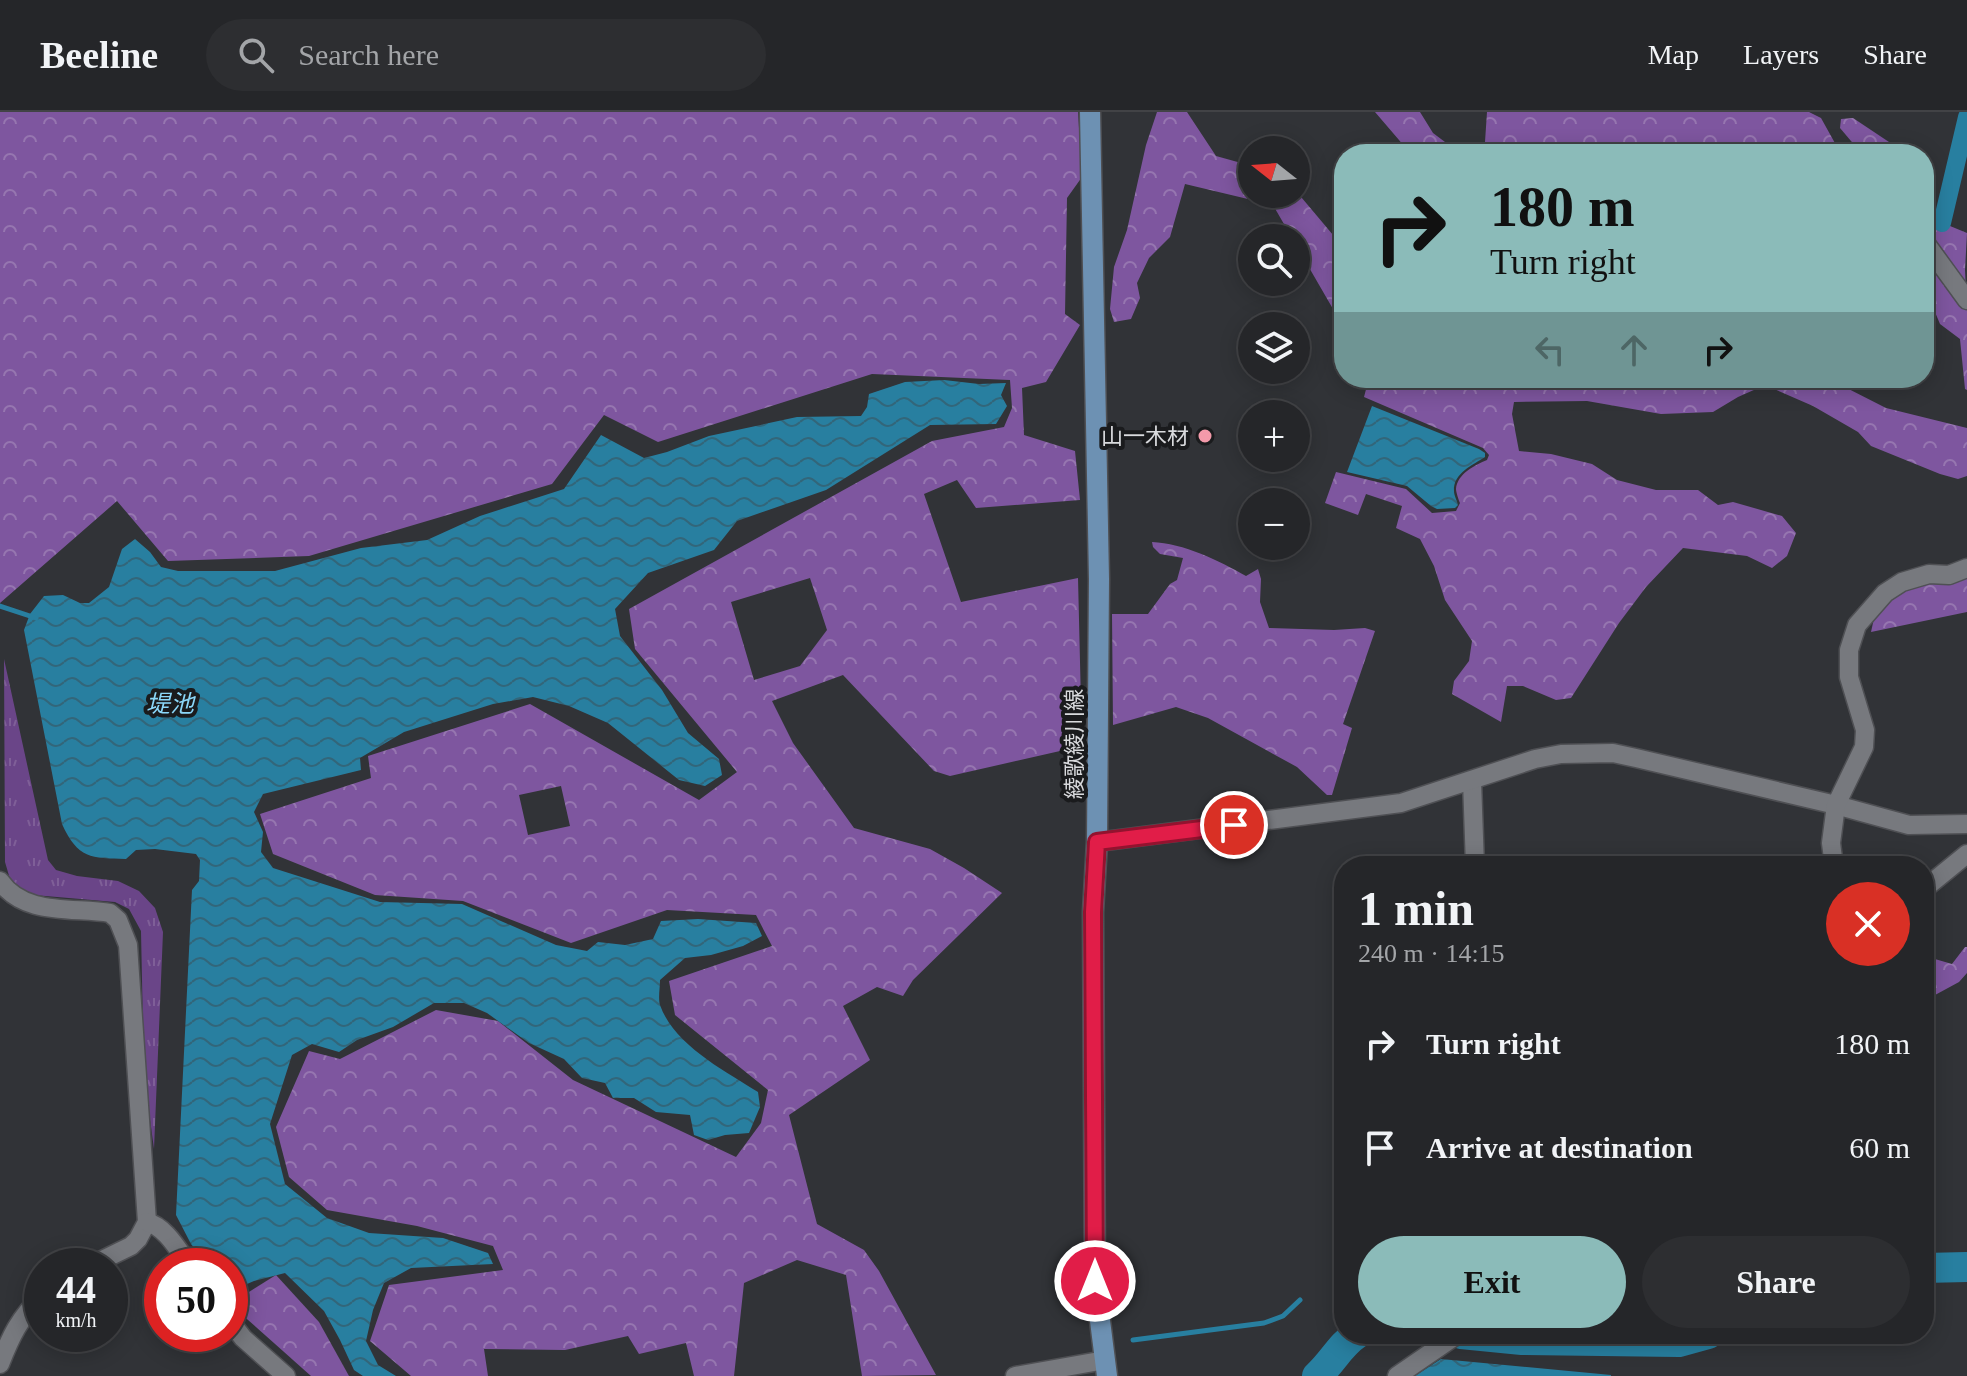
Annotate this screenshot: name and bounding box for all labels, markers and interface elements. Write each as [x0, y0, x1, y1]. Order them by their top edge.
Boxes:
search box [206, 19, 766, 91]
icon: search [234, 33, 278, 77]
text: Beeline [40, 34, 158, 76]
text: Search here [298, 38, 439, 71]
text: Map [1648, 39, 1699, 70]
text: Layers [1743, 39, 1819, 70]
text: Share [1863, 39, 1927, 70]
north arrow [1238, 136, 1310, 208]
map controls [1238, 136, 1310, 560]
icon: right [1358, 176, 1462, 280]
text: 180 m [1490, 176, 1635, 238]
button: search [1238, 224, 1310, 296]
text: Turn right [1490, 242, 1636, 282]
button: layers [1238, 312, 1310, 384]
icon: left [1528, 328, 1572, 372]
icon: ahead [1612, 328, 1656, 372]
icon: right [1696, 328, 1740, 372]
button: + [1238, 400, 1310, 472]
place label: 山一木材 [1101, 424, 1189, 449]
marker: 山一木材 [1196, 427, 1214, 445]
button: − [1238, 488, 1310, 560]
street label: 綾歌綾川線 [1062, 689, 1087, 799]
water label: 堤池 [146, 691, 196, 717]
pin [1200, 791, 1268, 859]
icon: arrive [1212, 803, 1256, 847]
text: 1 min [1358, 882, 1474, 935]
button: close [1826, 882, 1910, 966]
text: 240 m · 14:15 [1358, 939, 1505, 968]
icon: right [1358, 1022, 1402, 1066]
text: Turn right [1426, 1027, 1561, 1060]
text: 180 m [1834, 1027, 1910, 1060]
icon: arrive [1358, 1126, 1402, 1170]
text: Arrive at destination [1426, 1131, 1693, 1164]
text: 60 m [1849, 1131, 1910, 1164]
button: Exit [1358, 1236, 1626, 1328]
button: Share [1642, 1236, 1910, 1328]
position arrow [1053, 1239, 1137, 1323]
speed limit sign: 50 [144, 1248, 248, 1352]
text: 44 [56, 1267, 96, 1312]
text: km/h [55, 1309, 97, 1331]

